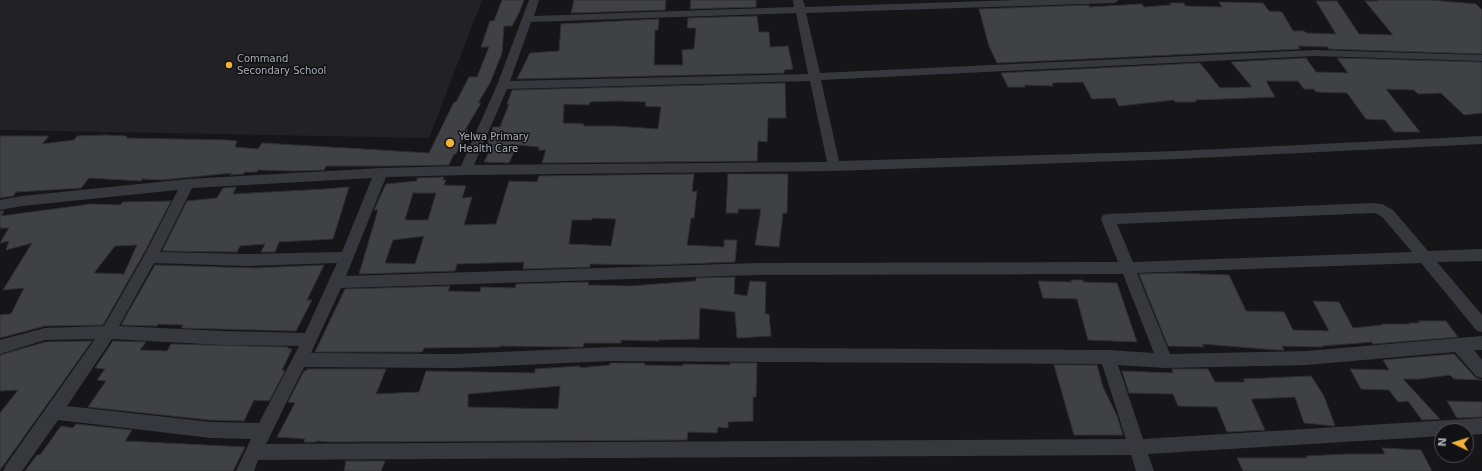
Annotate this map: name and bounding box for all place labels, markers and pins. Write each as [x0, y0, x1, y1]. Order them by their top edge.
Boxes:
place label: Command Secondary School [237, 53, 326, 76]
marker: Command Secondary School [224, 60, 234, 70]
place label: Yelwa Primary Health Care [459, 131, 529, 154]
marker: Yelwa Primary Health Care [444, 137, 456, 149]

